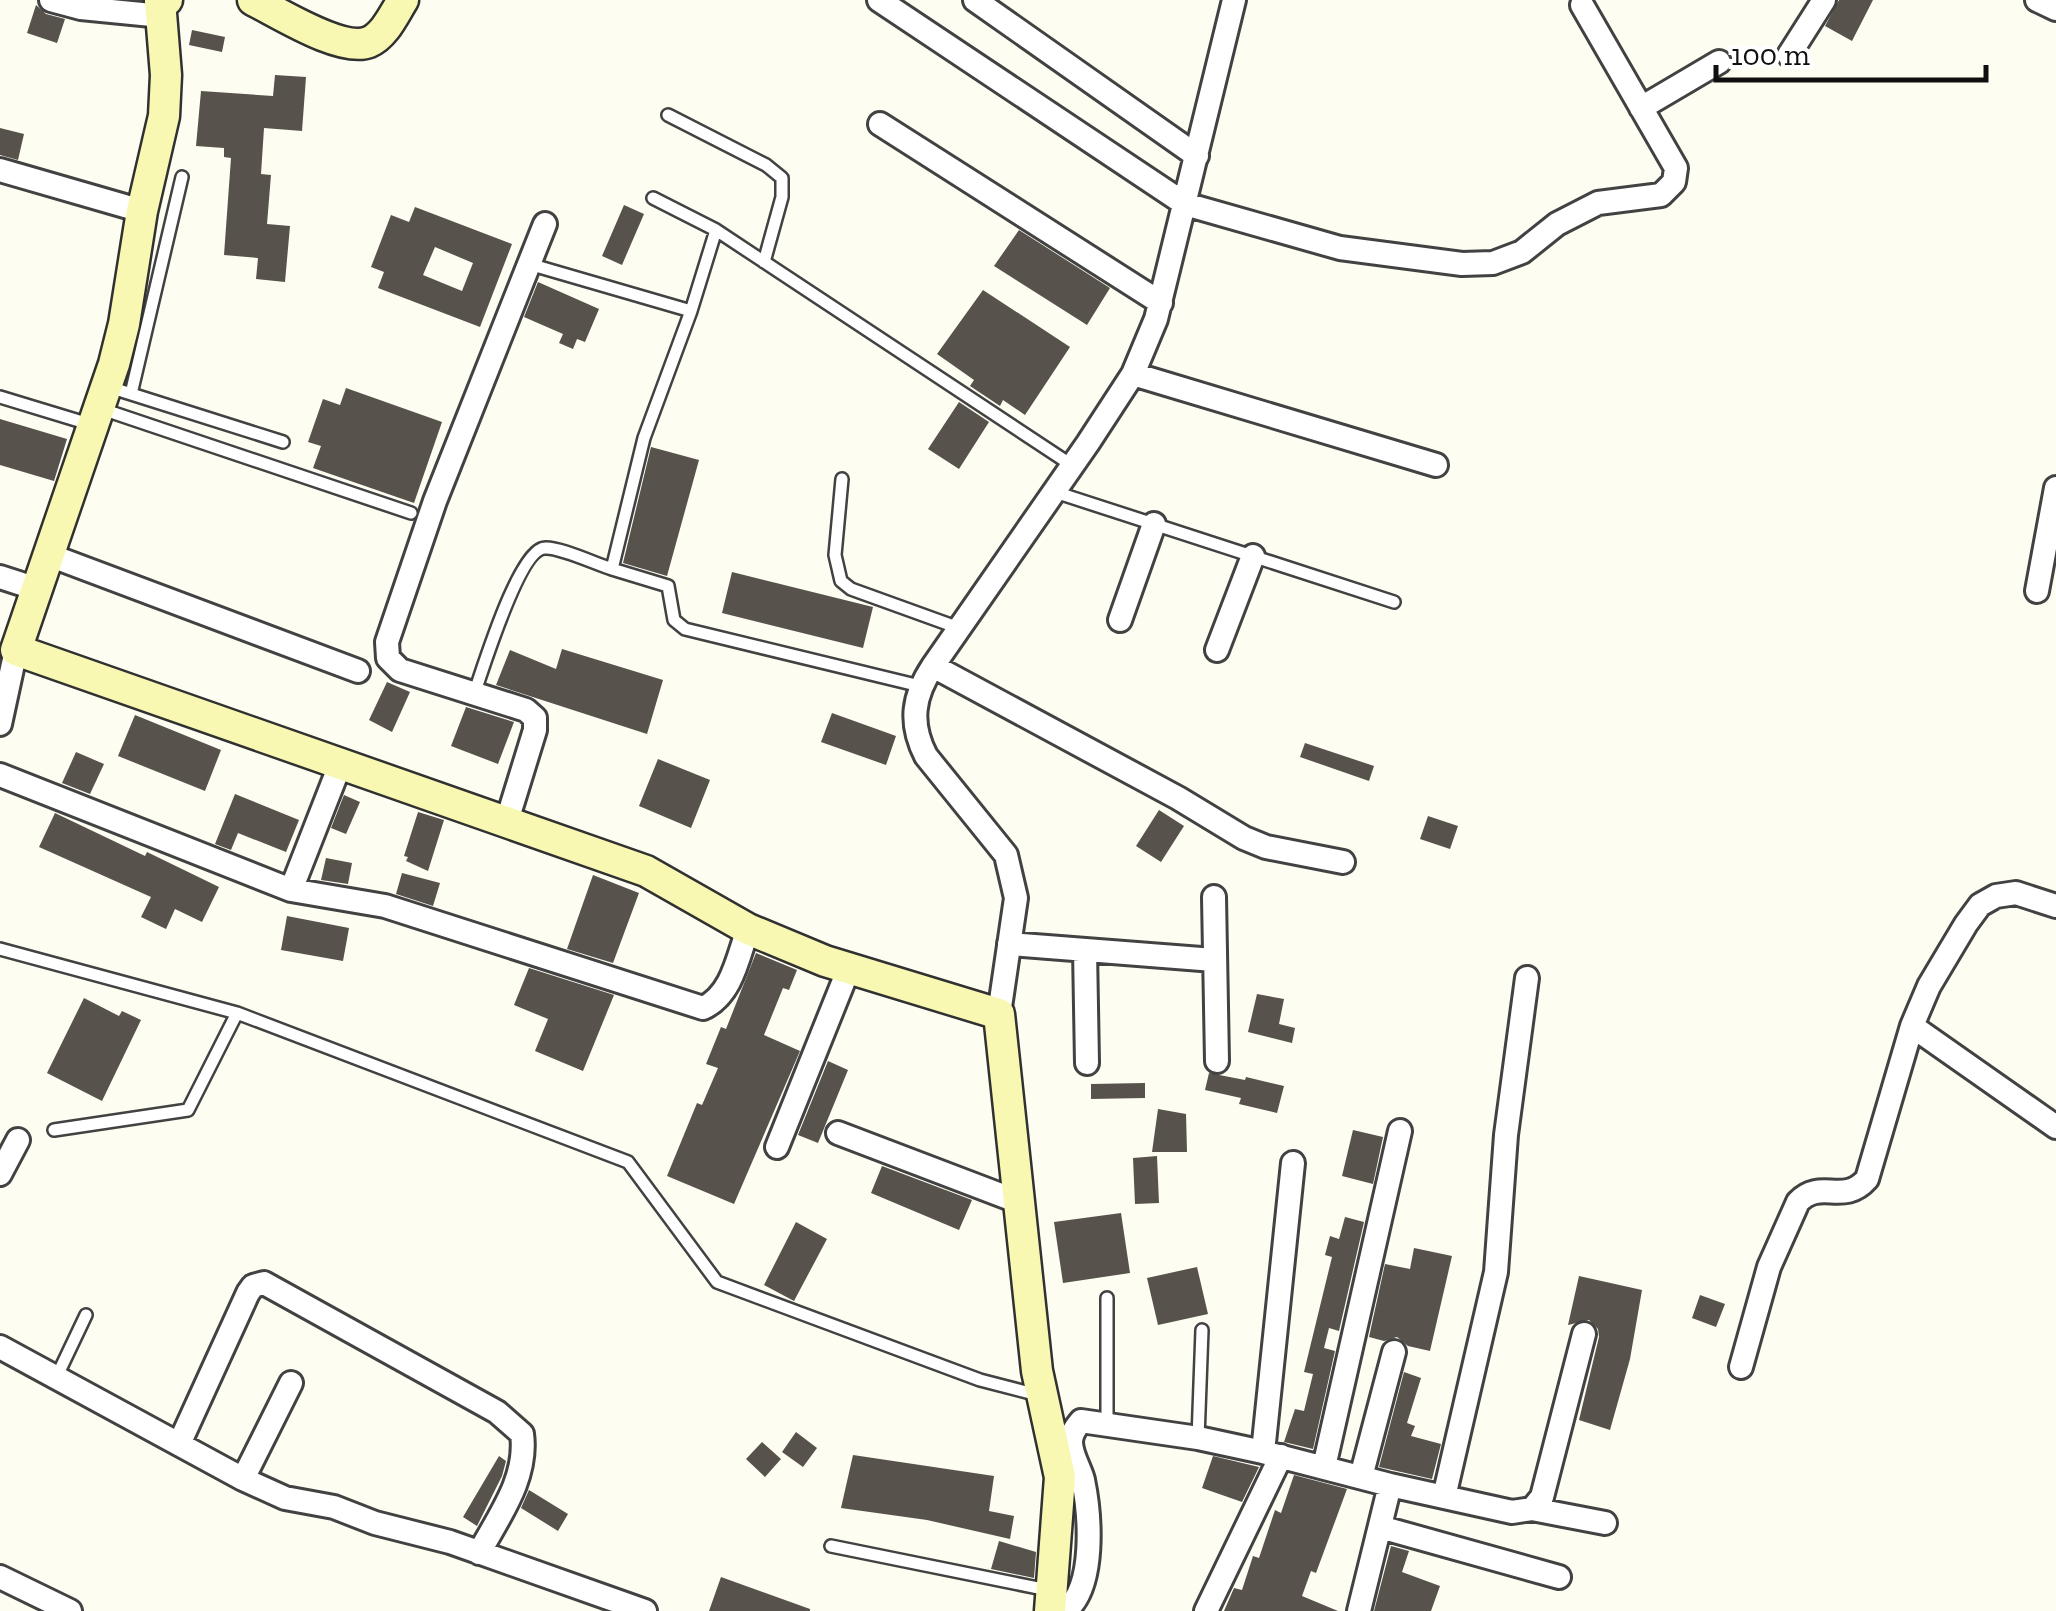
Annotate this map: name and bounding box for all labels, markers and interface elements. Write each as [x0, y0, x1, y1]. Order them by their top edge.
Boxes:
scale bar [1716, 20, 1986, 82]
text: 100 m [1731, 37, 1810, 73]

